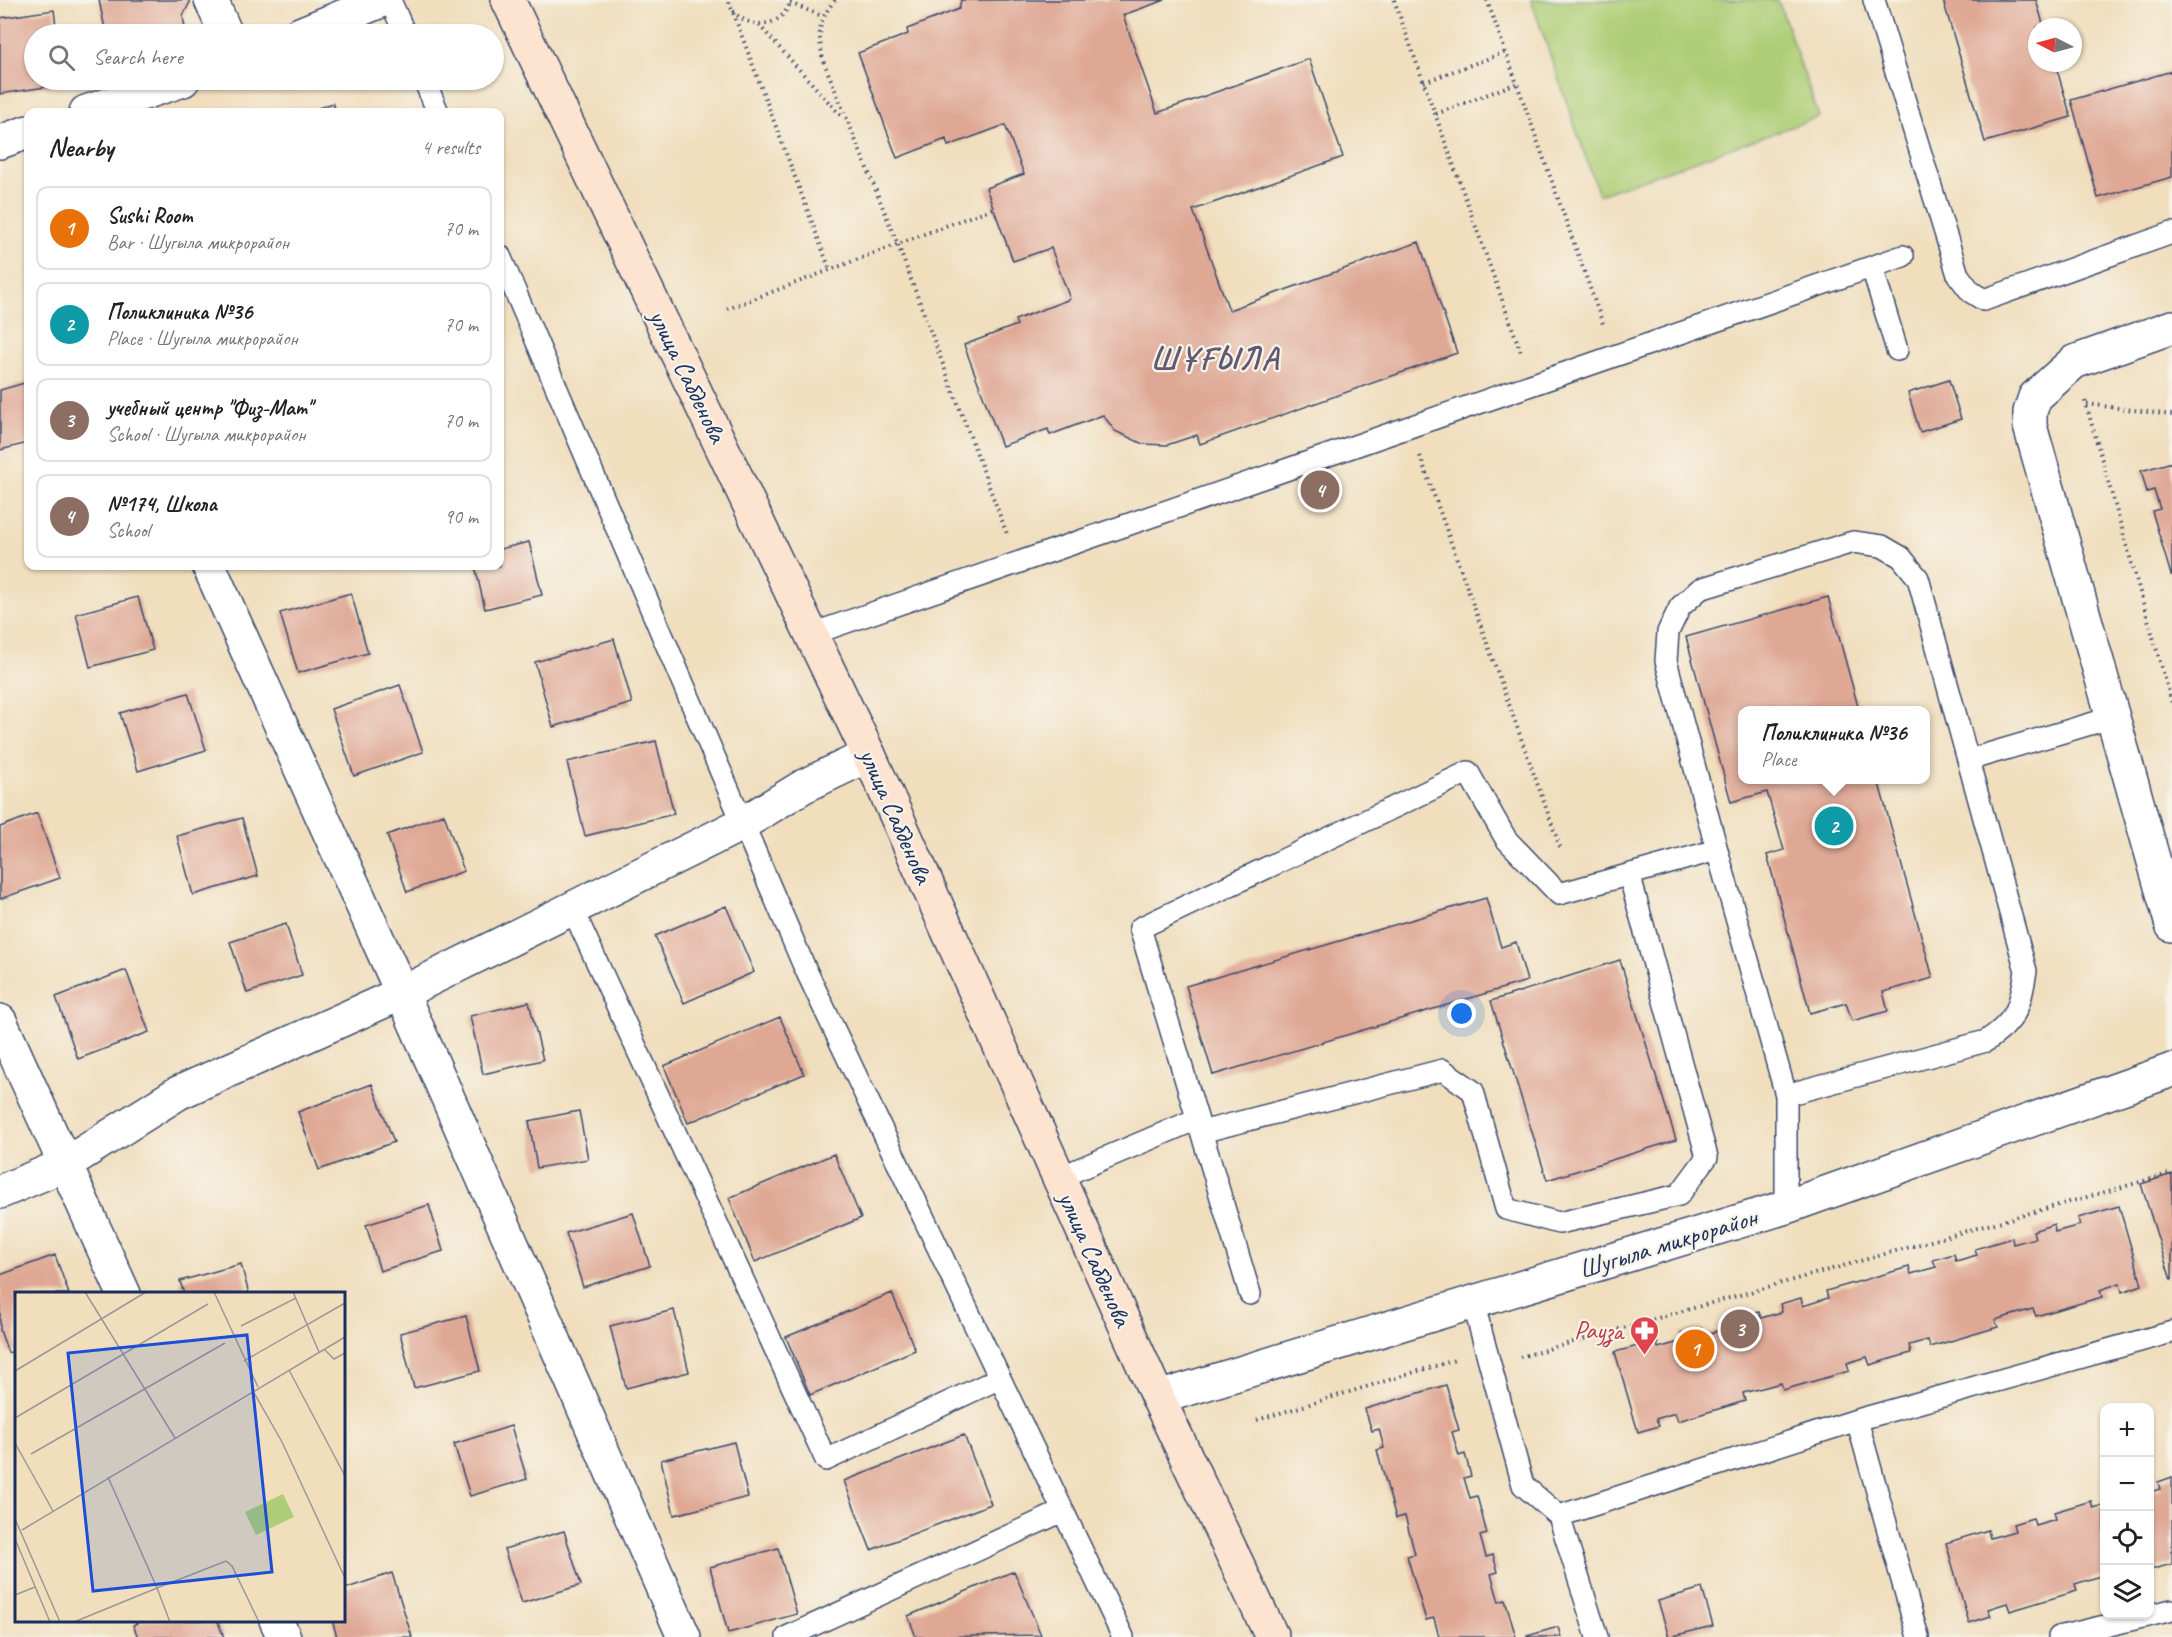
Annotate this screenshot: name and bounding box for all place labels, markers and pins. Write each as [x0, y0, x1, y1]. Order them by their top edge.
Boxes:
pin: 4 [1300, 468, 1340, 512]
pin: 2 [1814, 804, 1854, 848]
pin: 3 [1720, 1306, 1760, 1352]
place label: Рауза [1574, 1314, 1625, 1348]
pharmacy icon: Рауза [1628, 1314, 1660, 1356]
pin: 1 [1676, 1326, 1714, 1372]

